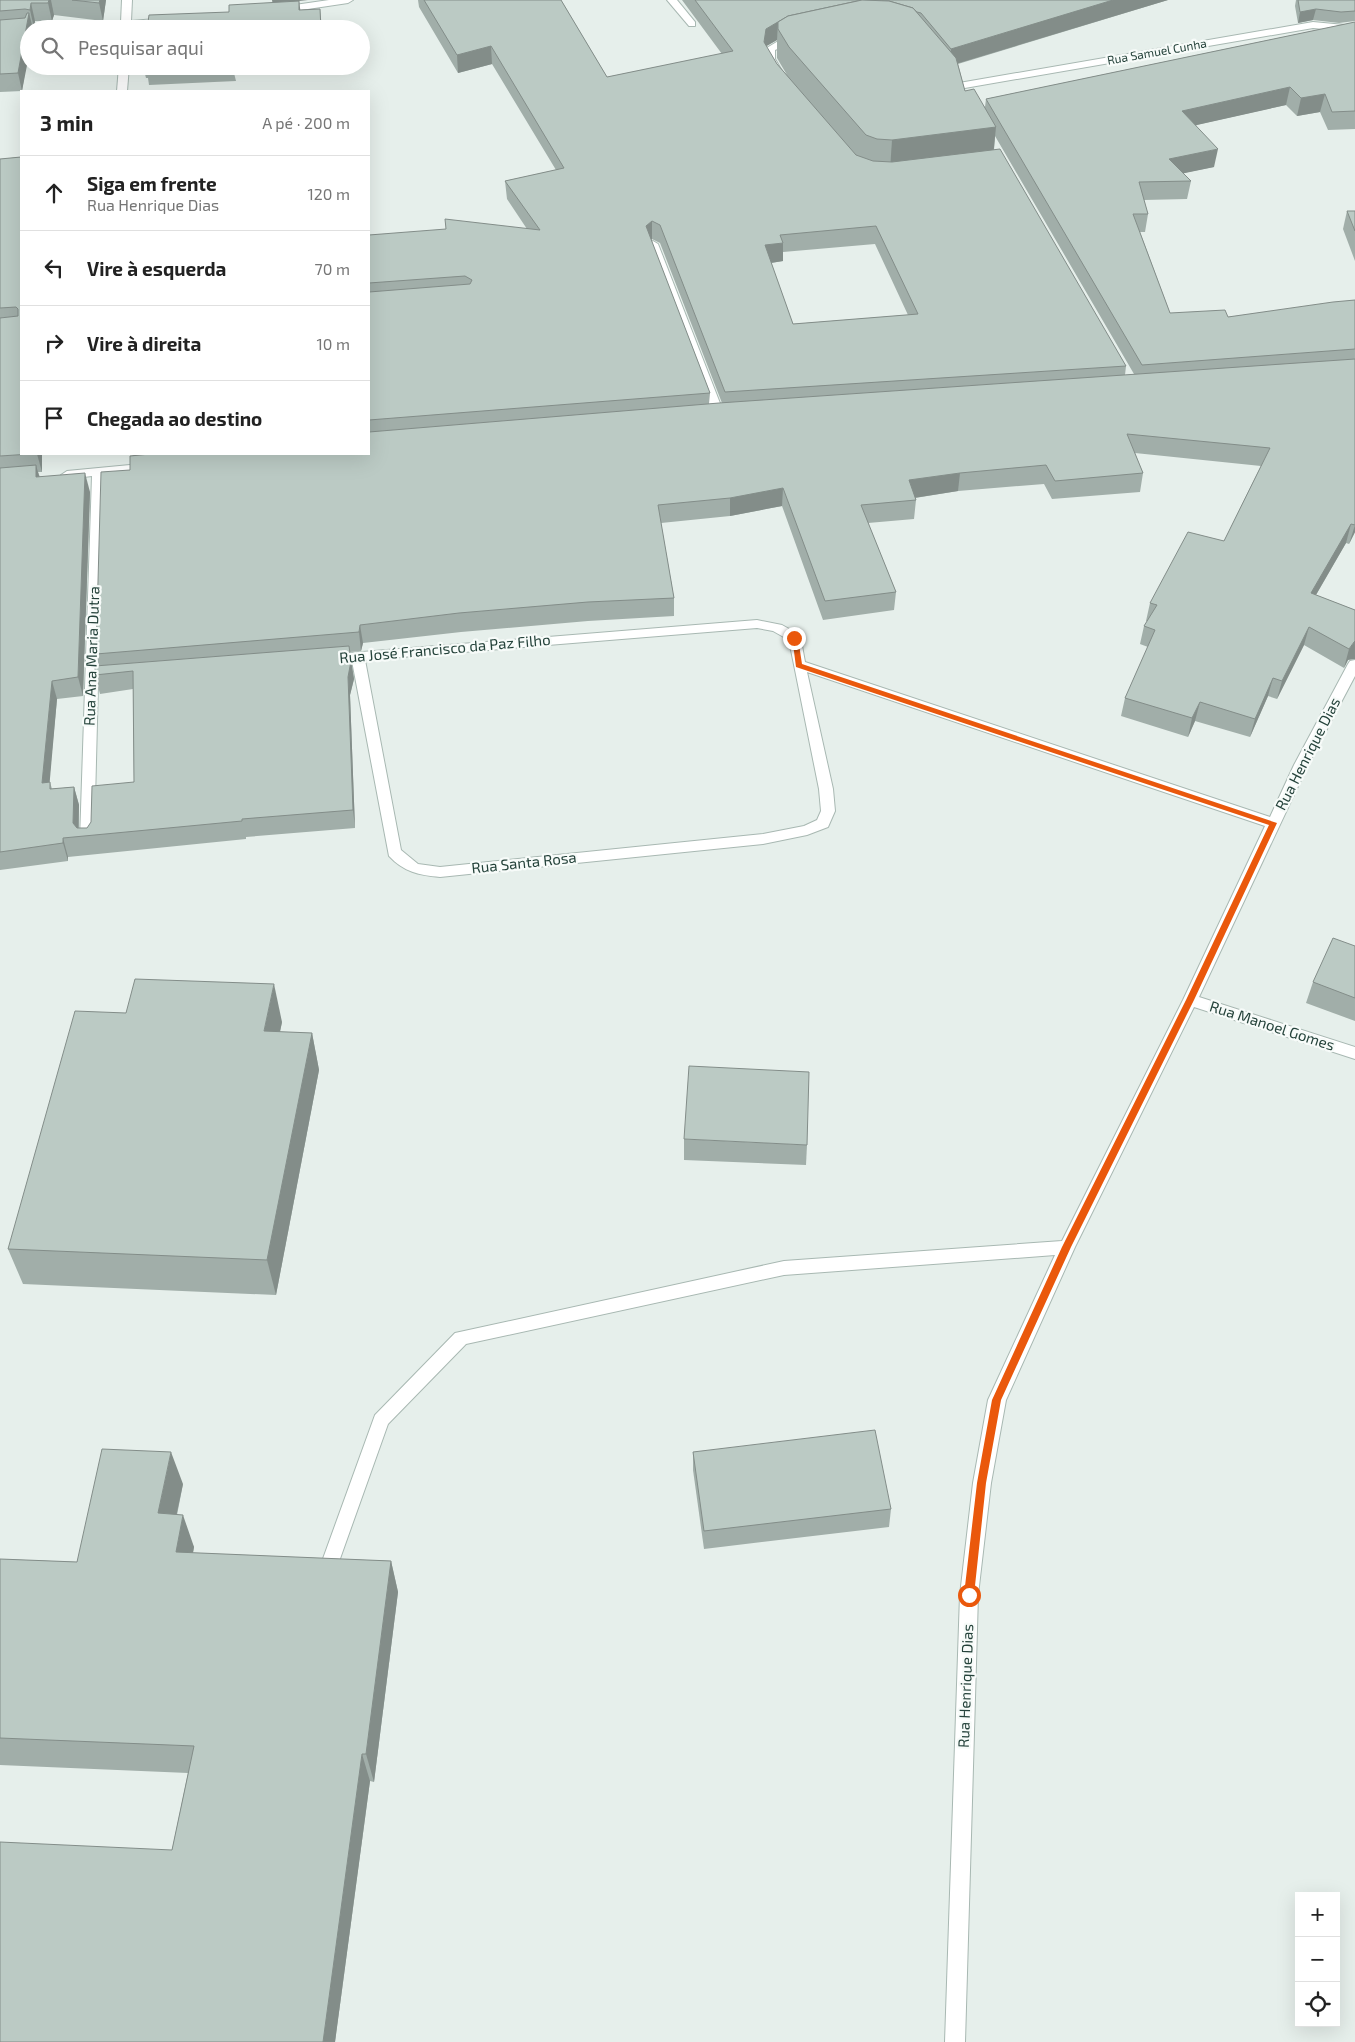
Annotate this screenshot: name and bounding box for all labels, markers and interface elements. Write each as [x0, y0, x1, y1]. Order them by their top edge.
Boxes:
search box [20, 20, 370, 75]
icon: search [38, 34, 66, 62]
street label: Rua Samuel Cunha [1106, 35, 1208, 67]
text: Pesquisar aqui [78, 36, 204, 59]
text: 3 min [40, 110, 93, 135]
text: A pé · 200 m [262, 113, 350, 132]
text: Siga em frente [87, 172, 217, 195]
icon: ahead [40, 179, 68, 207]
text: 120 m [307, 184, 350, 203]
text: Rua Henrique Dias [87, 195, 219, 214]
icon: left [40, 254, 68, 282]
text: Vire à esquerda [87, 257, 226, 280]
text: 70 m [315, 259, 350, 278]
icon: right [40, 329, 68, 357]
text: Vire à direita [87, 332, 201, 355]
text: 10 m [316, 334, 350, 353]
icon: arrive [40, 404, 68, 432]
text: Chegada ao destino [87, 407, 262, 430]
street label: Rua Ana Maria Dutra [80, 586, 102, 726]
route end [783, 627, 806, 650]
street label: Rua José Francisco da Paz Filho [339, 630, 551, 666]
street label: Rua Henrique Dias [1271, 694, 1343, 813]
street label: Rua Santa Rosa [470, 848, 577, 876]
street label: Rua Manoel Gomes [1208, 996, 1337, 1054]
route start [958, 1584, 981, 1607]
street label: Rua Henrique Dias [954, 1624, 976, 1748]
map controls [1295, 1892, 1340, 2027]
button: + [1295, 1892, 1340, 1937]
button: − [1295, 1937, 1340, 1982]
button: locate [1295, 1982, 1340, 2027]

